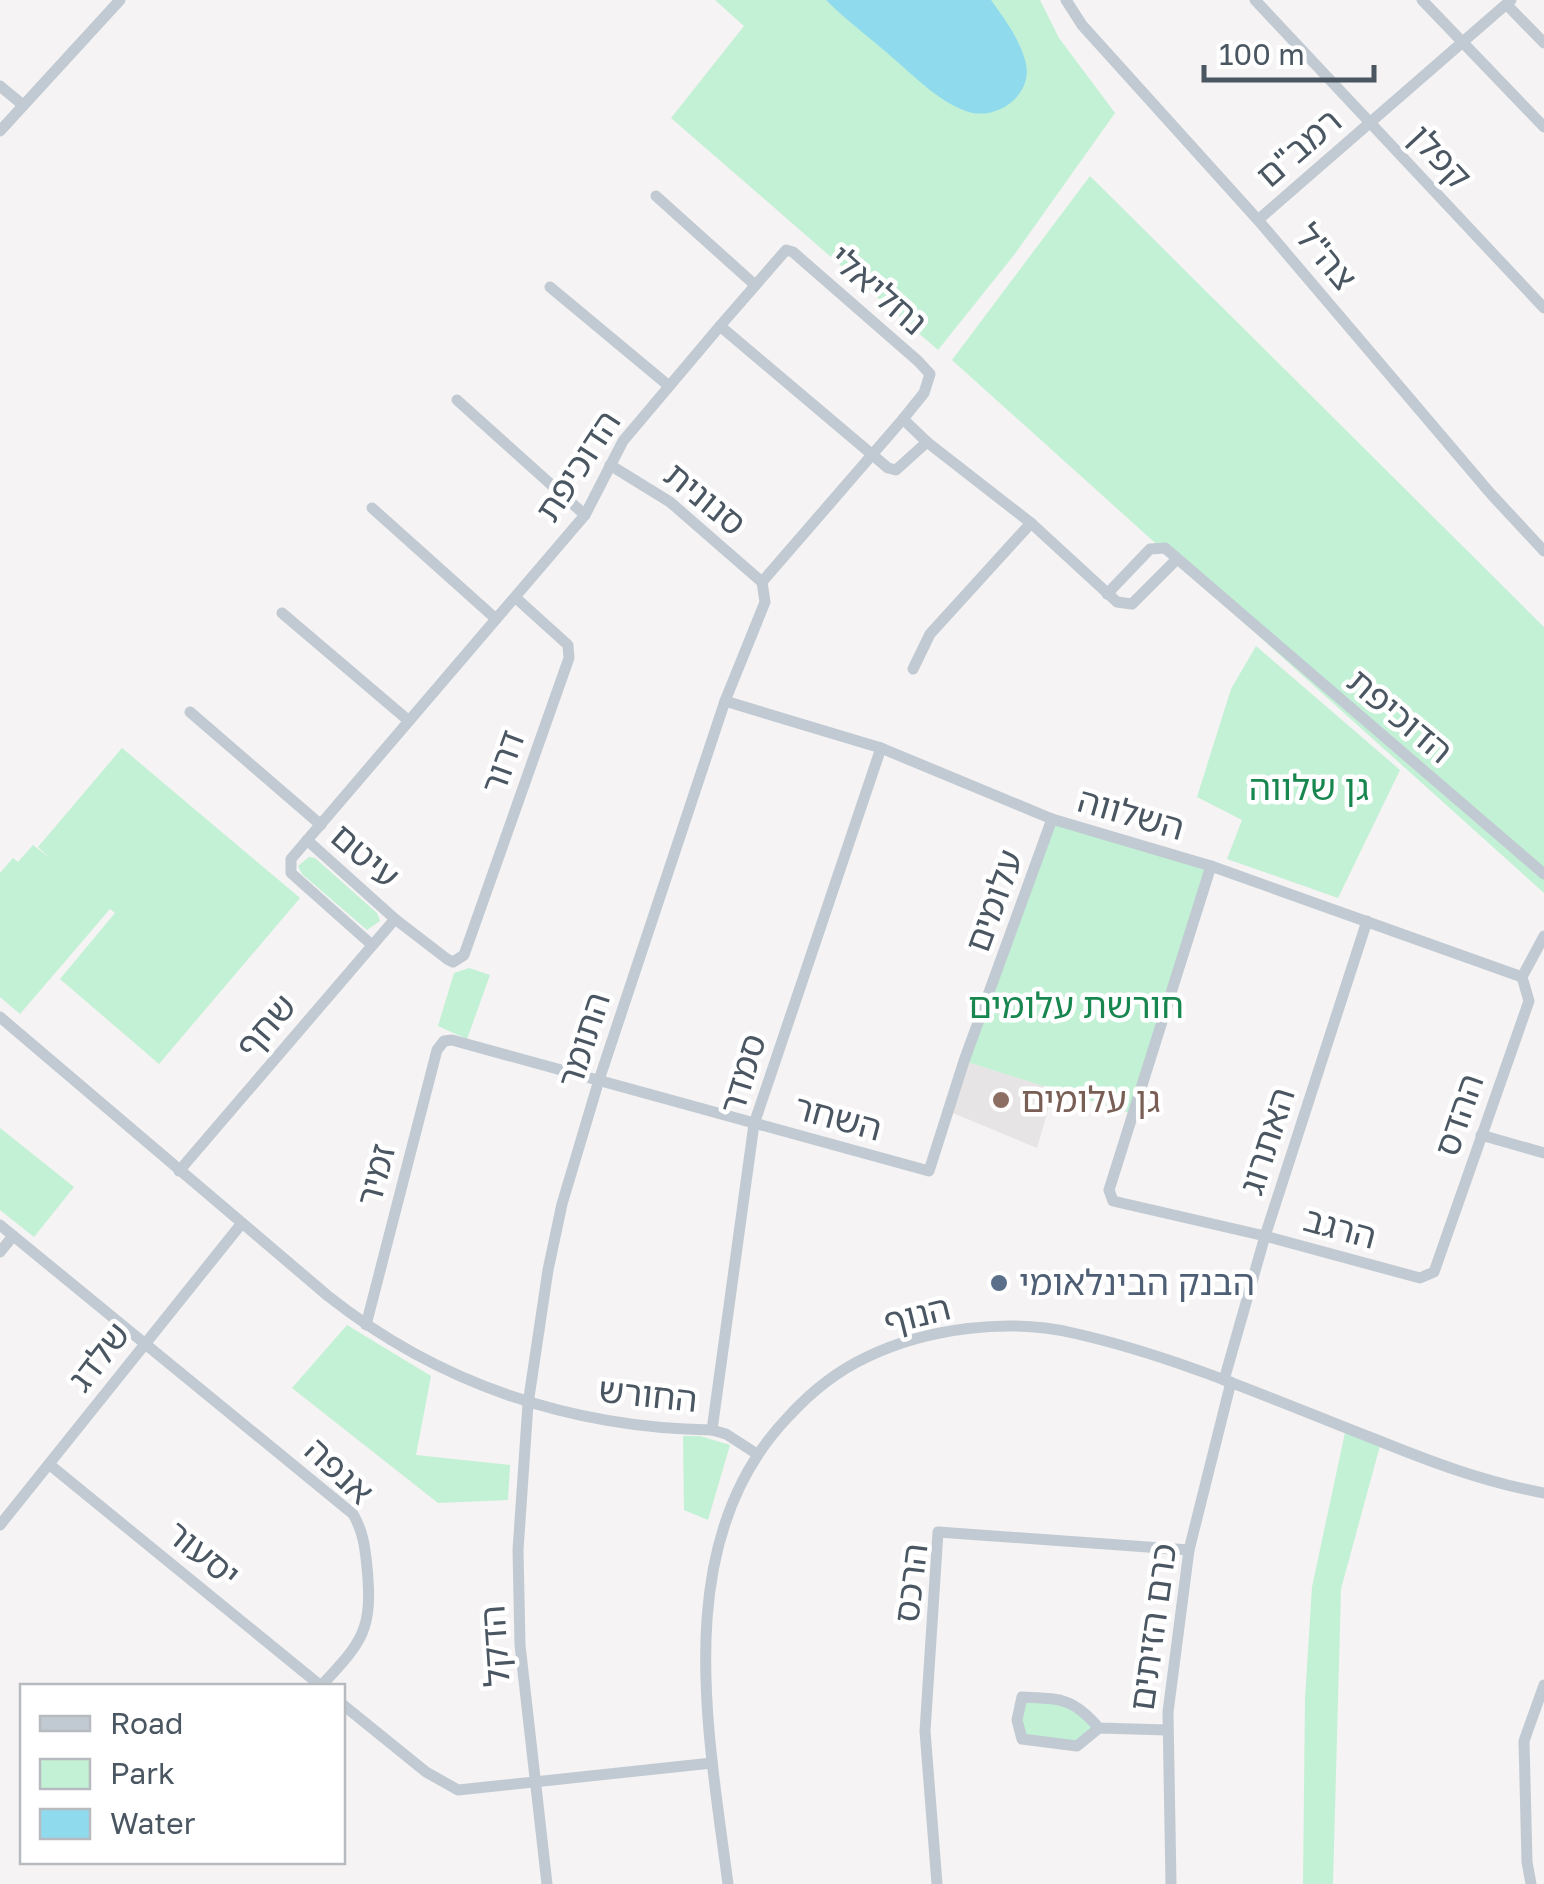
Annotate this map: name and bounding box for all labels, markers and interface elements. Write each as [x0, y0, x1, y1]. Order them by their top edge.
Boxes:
scale bar [1204, 20, 1374, 82]
text: 100 m [1219, 36, 1305, 72]
street label: רמב"ם [1247, 99, 1349, 195]
street label: קפלן [1401, 115, 1481, 197]
street label: צה"ל [1287, 215, 1366, 298]
street label: נחליאלי [821, 235, 936, 343]
street label: הדוכיפת [526, 402, 629, 529]
street label: סנונית [656, 453, 755, 544]
street label: הדוכיפת [1340, 659, 1462, 771]
street label: דרור [471, 724, 533, 799]
park label: גן שלווה [1249, 766, 1369, 808]
street label: השלווה [1073, 778, 1189, 848]
street label: עיטם [323, 814, 408, 896]
street label: עלומים [955, 844, 1031, 958]
park label: חורשת עלומים [968, 984, 1184, 1026]
street label: שחף [226, 985, 304, 1066]
street label: התומר [548, 987, 618, 1093]
street label: סמדר [710, 1029, 774, 1119]
street label: ההדס [1424, 1068, 1492, 1161]
place label: גן עלומים [1021, 1078, 1160, 1120]
street label: האתרוג [1229, 1082, 1303, 1199]
street label: השחר [790, 1085, 887, 1149]
marker: גן עלומים [990, 1089, 1012, 1111]
street label: זמיר [347, 1139, 403, 1210]
street label: הרגב [1299, 1197, 1381, 1257]
place label: הבנק הבינלאומי [1019, 1261, 1255, 1303]
marker: הבנק הבינלאומי [988, 1272, 1010, 1294]
street label: הנוף [879, 1285, 955, 1343]
street label: שלדג [58, 1314, 138, 1399]
street label: החורש [597, 1368, 700, 1420]
street label: אנפה [297, 1428, 383, 1512]
street label: יסעור [159, 1511, 249, 1595]
street label: כרם הזיתים [1119, 1540, 1185, 1713]
street label: הרכס [884, 1541, 936, 1625]
street label: הדקל [470, 1604, 518, 1688]
legend [20, 1684, 345, 1864]
text: Road [110, 1705, 184, 1741]
text: Park [110, 1755, 175, 1791]
text: Water [110, 1805, 196, 1841]

